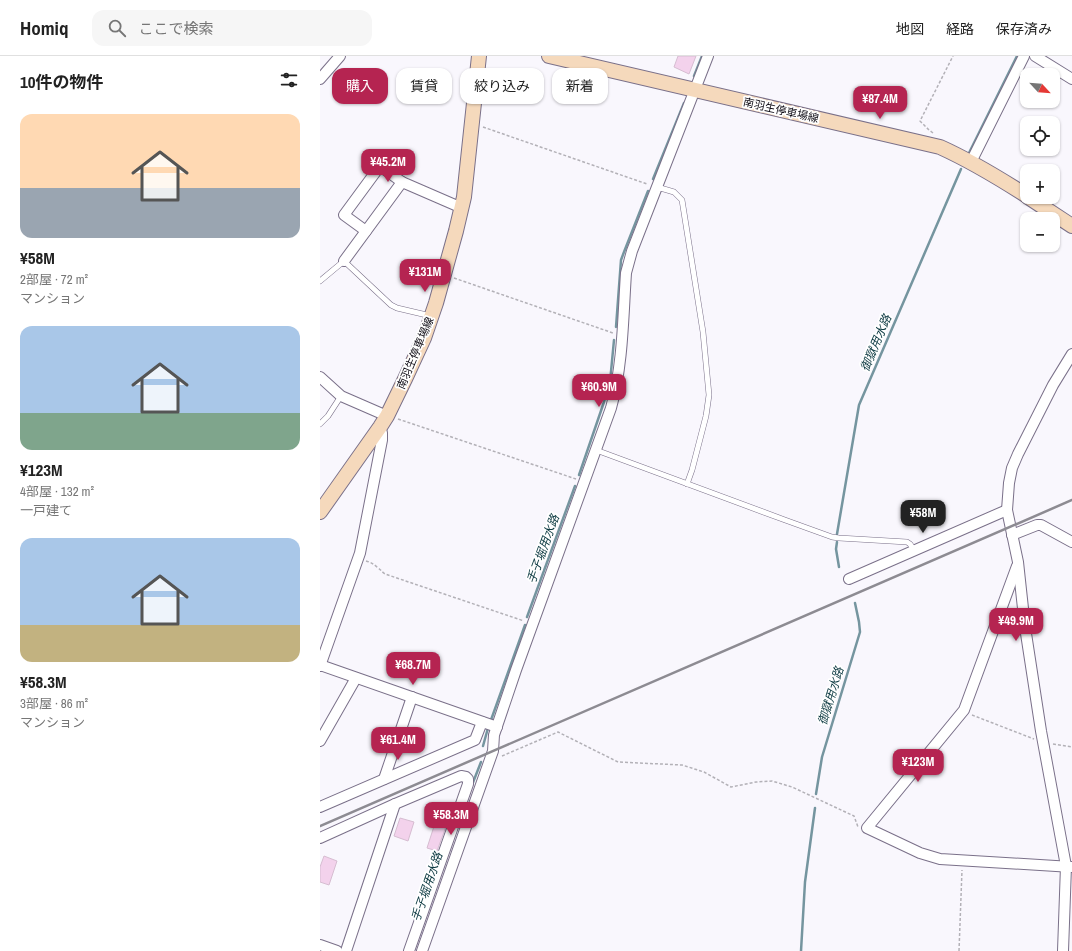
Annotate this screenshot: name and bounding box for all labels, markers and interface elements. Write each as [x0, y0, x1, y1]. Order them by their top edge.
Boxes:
search box [92, 10, 372, 46]
text: Homiq [20, 15, 68, 41]
icon: search [106, 17, 128, 39]
text: ここで検索 [138, 18, 214, 39]
text: 地図 [896, 20, 924, 38]
text: 経路 [946, 20, 974, 38]
text: 保存済み [996, 20, 1052, 38]
chip: 購入 [332, 68, 388, 104]
chip: 賃貸 [396, 68, 452, 104]
chip: 絞り込み [460, 68, 544, 104]
chip: 新着 [552, 68, 608, 104]
north arrow [1020, 68, 1060, 108]
map controls [1020, 68, 1060, 252]
icon: filters [278, 69, 300, 91]
text: 10件の物件 [20, 70, 104, 93]
pin: ¥87.4M [847, 86, 913, 120]
text: ¥87.4M [862, 90, 898, 107]
street label: 南羽生停車場線 [742, 95, 820, 125]
button: locate [1020, 116, 1060, 156]
icon: home [124, 140, 196, 212]
pin: ¥45.2M [355, 149, 421, 183]
text: ¥45.2M [370, 153, 406, 170]
button: + [1020, 164, 1060, 204]
button: − [1020, 212, 1060, 252]
text: ¥58M [20, 246, 55, 269]
pin: ¥131M [397, 259, 453, 293]
text: ¥131M [409, 263, 441, 280]
text: 2部屋 · 72 m² [20, 271, 88, 288]
text: マンション [20, 290, 85, 307]
water label: 御獄用水路 [857, 311, 895, 374]
street label: 南羽生停車場線 [394, 315, 436, 391]
icon: home [124, 352, 196, 424]
pin: ¥60.9M [566, 374, 632, 408]
text: ¥60.9M [581, 378, 617, 395]
text: ¥123M [20, 458, 63, 481]
text: 4部屋 · 132 m² [20, 483, 94, 500]
pin: ¥58M [899, 500, 947, 534]
text: 一戸建て [20, 502, 72, 519]
text: ¥58M [910, 504, 936, 521]
water label: 手子堀用水路 [523, 512, 563, 586]
icon: home [124, 564, 196, 636]
pin: ¥49.9M [983, 608, 1049, 642]
text: ¥49.9M [998, 612, 1034, 629]
pin: ¥68.7M [380, 652, 446, 686]
text: ¥68.7M [395, 656, 431, 673]
water label: 御獄用水路 [815, 664, 848, 727]
text: ¥58.3M [20, 670, 67, 693]
text: 3部屋 · 86 m² [20, 695, 88, 712]
text: マンション [20, 714, 85, 731]
pin: ¥61.4M [365, 727, 431, 761]
text: ¥61.4M [380, 731, 416, 748]
pin: ¥123M [890, 749, 946, 783]
text: ¥123M [902, 753, 934, 770]
pin: ¥58.3M [418, 802, 484, 836]
text: ¥58.3M [433, 806, 469, 823]
water label: 手子堀用水路 [408, 849, 447, 924]

